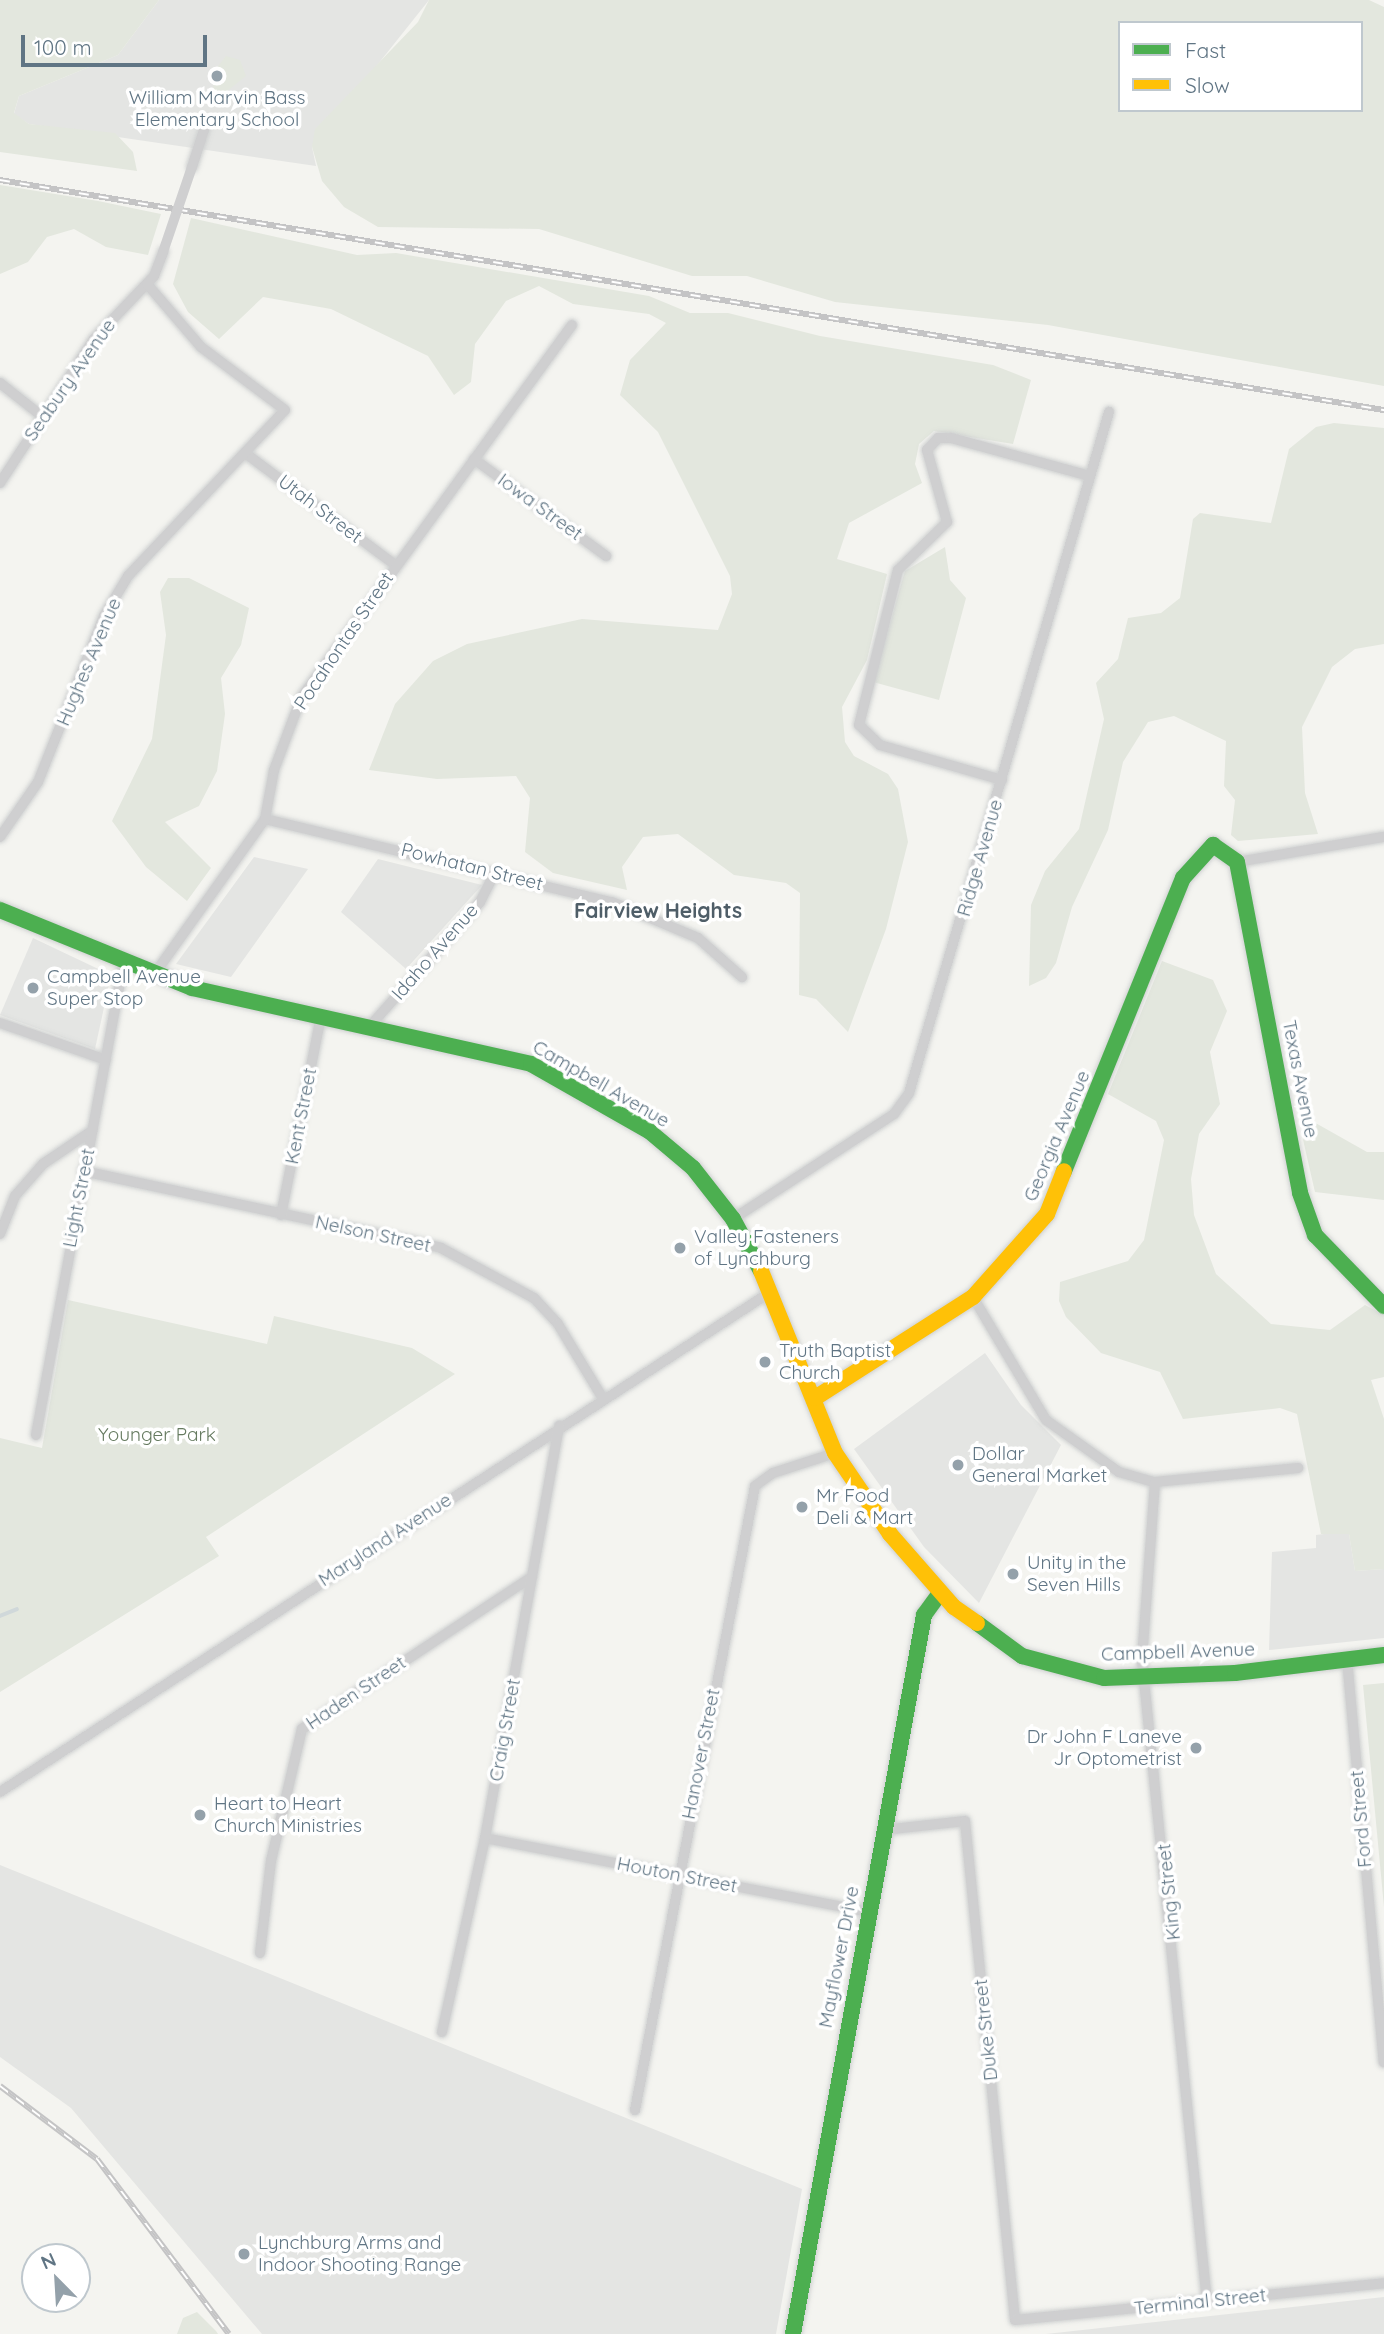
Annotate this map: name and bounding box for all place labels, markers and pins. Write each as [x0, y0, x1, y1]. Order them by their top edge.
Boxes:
marker: William Marvin Bass Elementary School [209, 68, 225, 84]
place label: William Marvin Bass Elementary School [129, 87, 305, 131]
place label: Campbell Avenue Super Stop [47, 966, 201, 1010]
marker: Campbell Avenue Super Stop [25, 980, 41, 996]
place label: Valley Fasteners of Lynchburg [694, 1226, 839, 1270]
marker: Valley Fasteners of Lynchburg [672, 1240, 688, 1256]
place label: Truth Baptist Church [779, 1340, 891, 1384]
marker: Truth Baptist Church [757, 1354, 773, 1370]
place label: Dollar General Market [972, 1443, 1107, 1487]
marker: Dollar General Market [950, 1457, 966, 1473]
place label: Mr Food Deli & Mart [816, 1485, 913, 1529]
marker: Mr Food Deli & Mart [794, 1499, 810, 1515]
place label: Unity in the Seven Hills [1027, 1552, 1126, 1596]
marker: Unity in the Seven Hills [1005, 1566, 1021, 1582]
place label: Dr John F Laneve Jr Optometrist [1027, 1726, 1182, 1770]
marker: Dr John F Laneve Jr Optometrist [1188, 1740, 1204, 1756]
place label: Heart to Heart Church Ministries [214, 1793, 362, 1837]
marker: Heart to Heart Church Ministries [192, 1807, 208, 1823]
place label: Lynchburg Arms and Indoor Shooting Range [258, 2232, 461, 2276]
marker: Lynchburg Arms and Indoor Shooting Range [236, 2246, 252, 2262]

